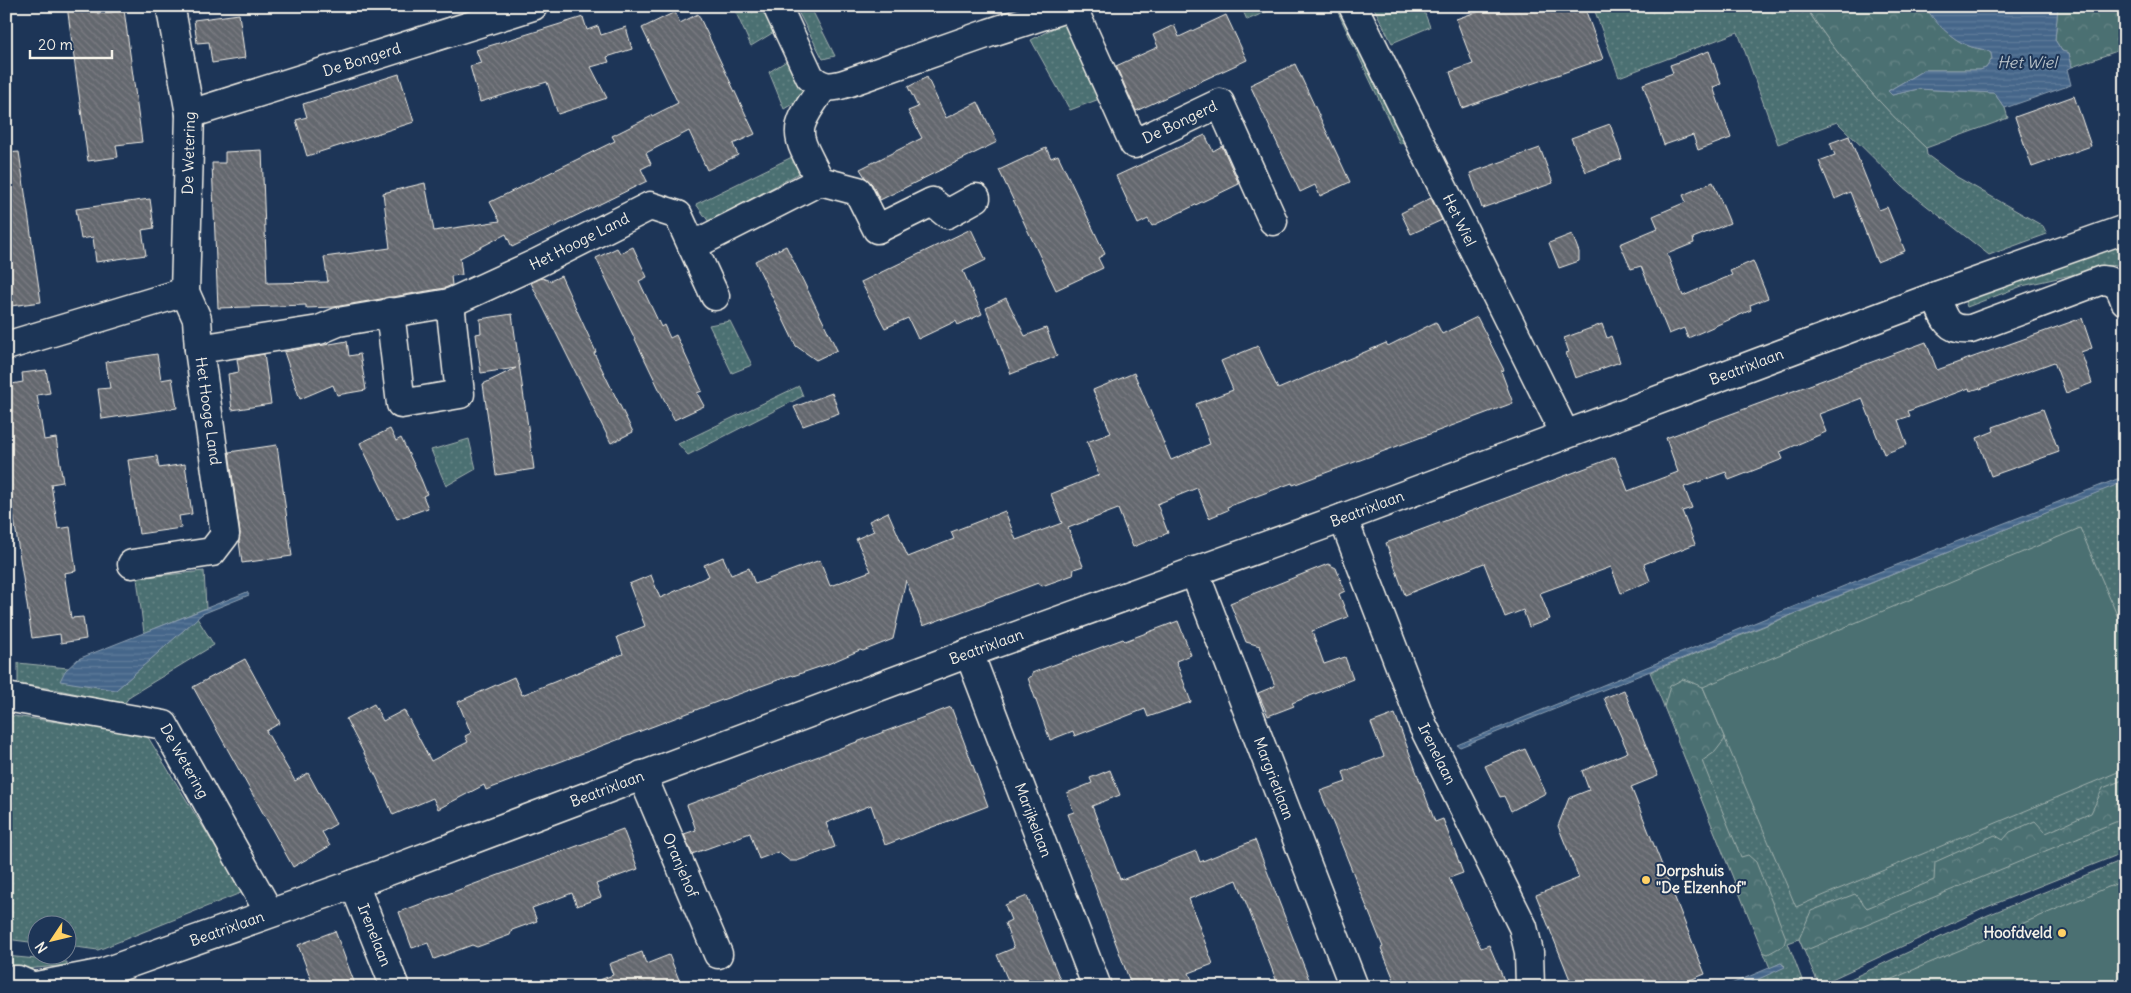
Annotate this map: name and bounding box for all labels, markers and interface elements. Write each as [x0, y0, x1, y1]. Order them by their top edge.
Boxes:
scale bar [30, 28, 112, 60]
text: 20 m [38, 35, 73, 54]
street label: De Bongerd [320, 38, 403, 81]
water label: Het Wiel [1997, 52, 2059, 72]
street label: De Bongerd [1139, 96, 1220, 148]
street label: De Wetering [178, 111, 199, 195]
street label: Het Wiel [1439, 191, 1480, 249]
street label: Het Hooge Land [526, 208, 632, 274]
street label: Beatrixlaan [1707, 344, 1786, 389]
street label: Het Hooge Land [191, 356, 226, 466]
street label: Beatrixlaan [1327, 486, 1407, 531]
street label: Beatrixlaan [946, 624, 1026, 669]
street label: De Wetering [156, 720, 213, 802]
street label: Irenelaan [1414, 720, 1461, 788]
street label: Margrietlaan [1250, 734, 1299, 822]
street label: Beatrixlaan [567, 766, 647, 811]
street label: Marijkelaan [1011, 780, 1057, 860]
street label: Oranjehof [659, 830, 703, 901]
place label: Dorpshuis "De Elzenhof" [1656, 861, 1746, 897]
marker: Dorpshuis "De Elzenhof" [1640, 874, 1652, 886]
street label: Irenelaan [354, 901, 396, 969]
street label: Beatrixlaan [187, 906, 267, 950]
north arrow [28, 916, 78, 966]
place label: Hoofdveld [1983, 923, 2052, 942]
marker: Hoofdveld [2056, 927, 2068, 939]
text: N [31, 938, 52, 957]

